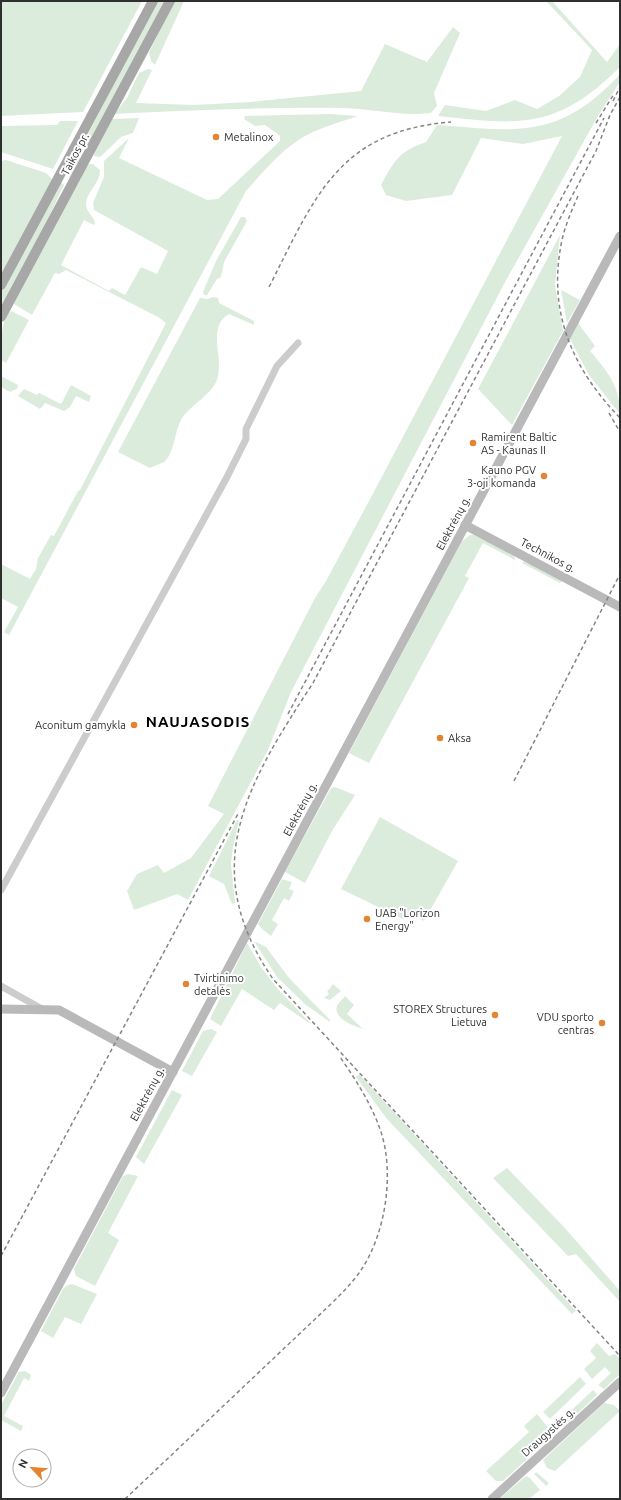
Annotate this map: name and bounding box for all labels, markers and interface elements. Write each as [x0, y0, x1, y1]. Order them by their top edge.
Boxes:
street label: Taikos pr. [59, 131, 91, 177]
place label: Metalinox [224, 131, 274, 143]
marker: Metalinox [211, 132, 221, 142]
place label: Ramirent Baltic AS - Kaunas II [481, 431, 557, 456]
marker: Ramirent Baltic AS - Kaunas II [468, 438, 478, 448]
place label: Kauno PGV 3-oji komanda [467, 464, 536, 489]
marker: Kauno PGV 3-oji komanda [539, 471, 549, 481]
street label: Elektrėnų g. [434, 494, 472, 552]
street label: Technikos g. [519, 536, 577, 574]
district label: NAUJASODIS [146, 713, 250, 730]
place label: Aconitum gamykla [35, 719, 126, 731]
marker: Aconitum gamykla [129, 720, 139, 730]
place label: Aksa [448, 732, 471, 744]
marker: Aksa [435, 733, 445, 743]
street label: Elektrėnų g. [281, 780, 319, 838]
place label: UAB "Lorizon Energy" [375, 907, 440, 932]
marker: UAB "Lorizon Energy" [362, 914, 372, 924]
place label: Tvirtinimo detalės [194, 972, 244, 997]
marker: Tvirtinimo detalės [181, 979, 191, 989]
place label: STOREX Structures Lietuva [393, 1003, 487, 1028]
marker: STOREX Structures Lietuva [490, 1010, 500, 1020]
place label: VDU sporto centras [537, 1011, 594, 1036]
marker: VDU sporto centras [597, 1018, 607, 1028]
street label: Elektrėnų g. [128, 1065, 166, 1123]
street label: Draugystės g. [519, 1405, 577, 1459]
north arrow [12, 1448, 52, 1488]
text: N [16, 1457, 30, 1470]

